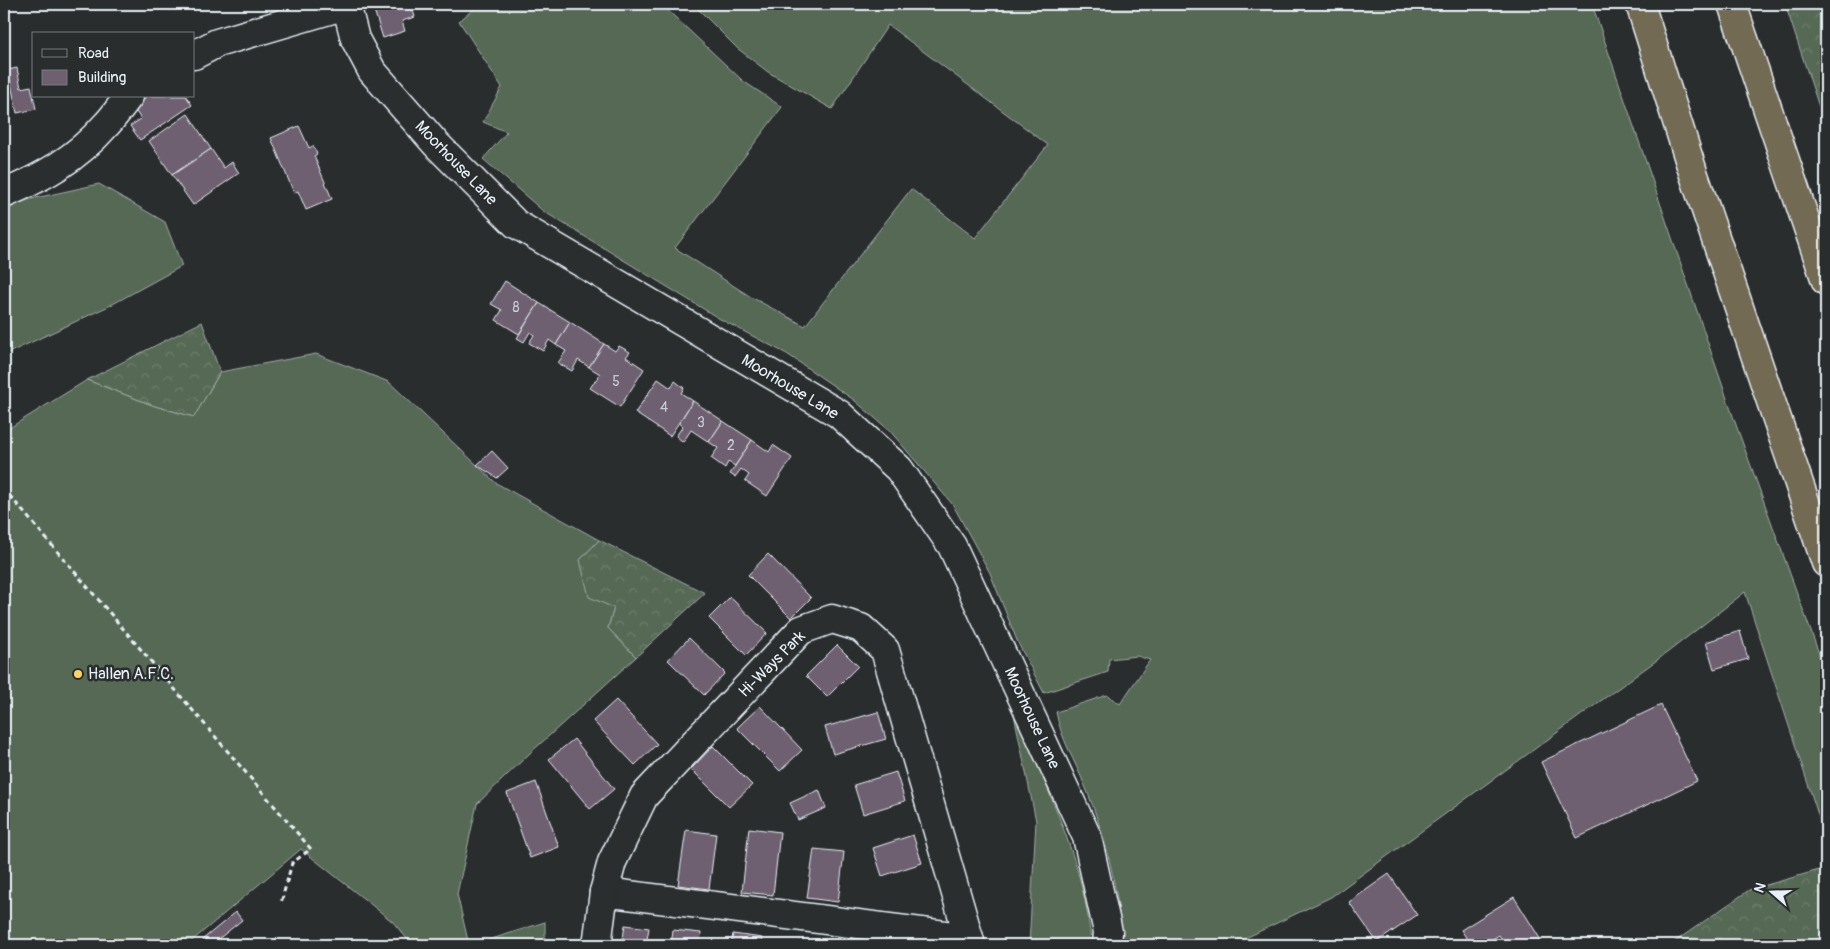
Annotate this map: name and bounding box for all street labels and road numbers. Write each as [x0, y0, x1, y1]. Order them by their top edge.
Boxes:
street label: Moorhouse Lane [411, 116, 501, 210]
street label: Moorhouse Lane [738, 350, 842, 424]
street label: Hi-Ways Park [734, 626, 810, 702]
street label: Moorhouse Lane [1000, 664, 1064, 772]

